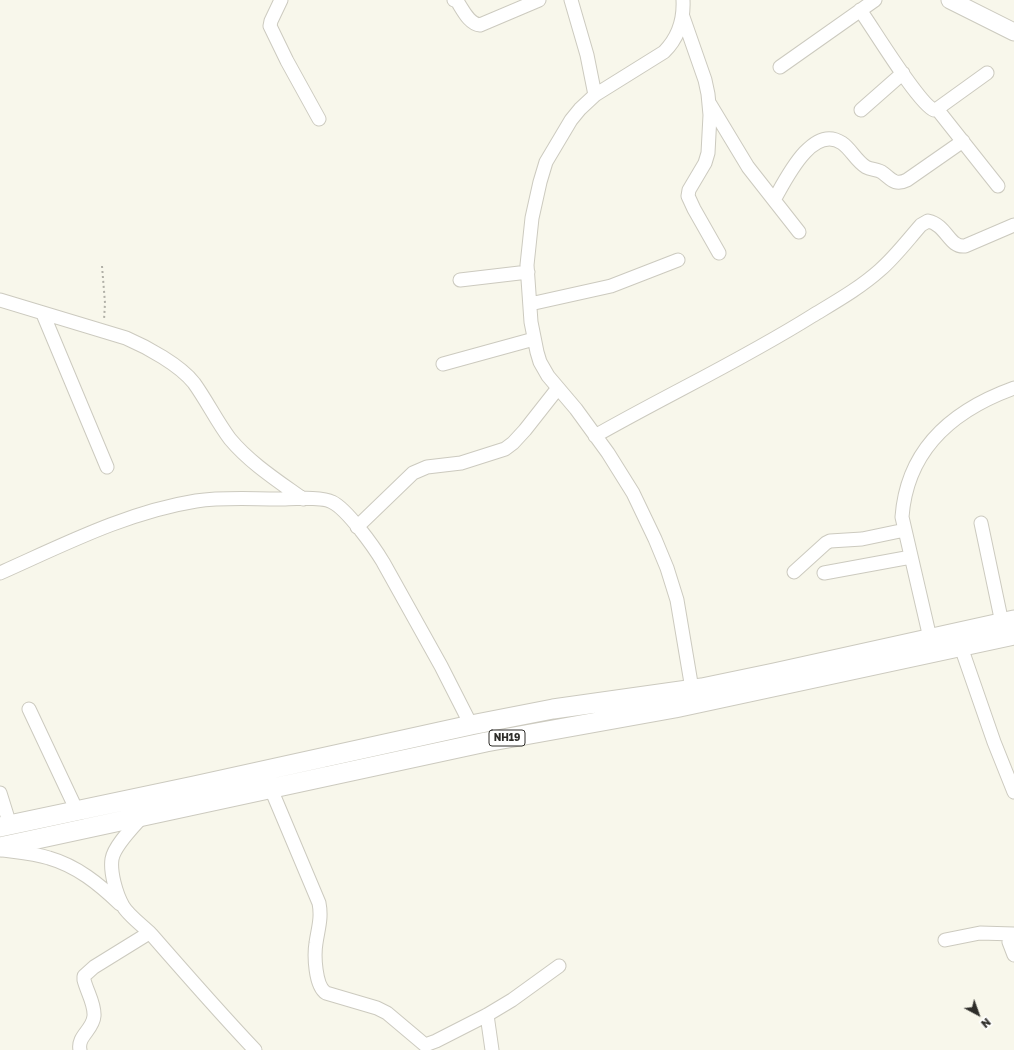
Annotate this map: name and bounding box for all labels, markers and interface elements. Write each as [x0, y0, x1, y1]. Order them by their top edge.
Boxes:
road number: NH19 [489, 730, 525, 746]
north arrow [958, 994, 998, 1034]
text: N [979, 1016, 994, 1031]

